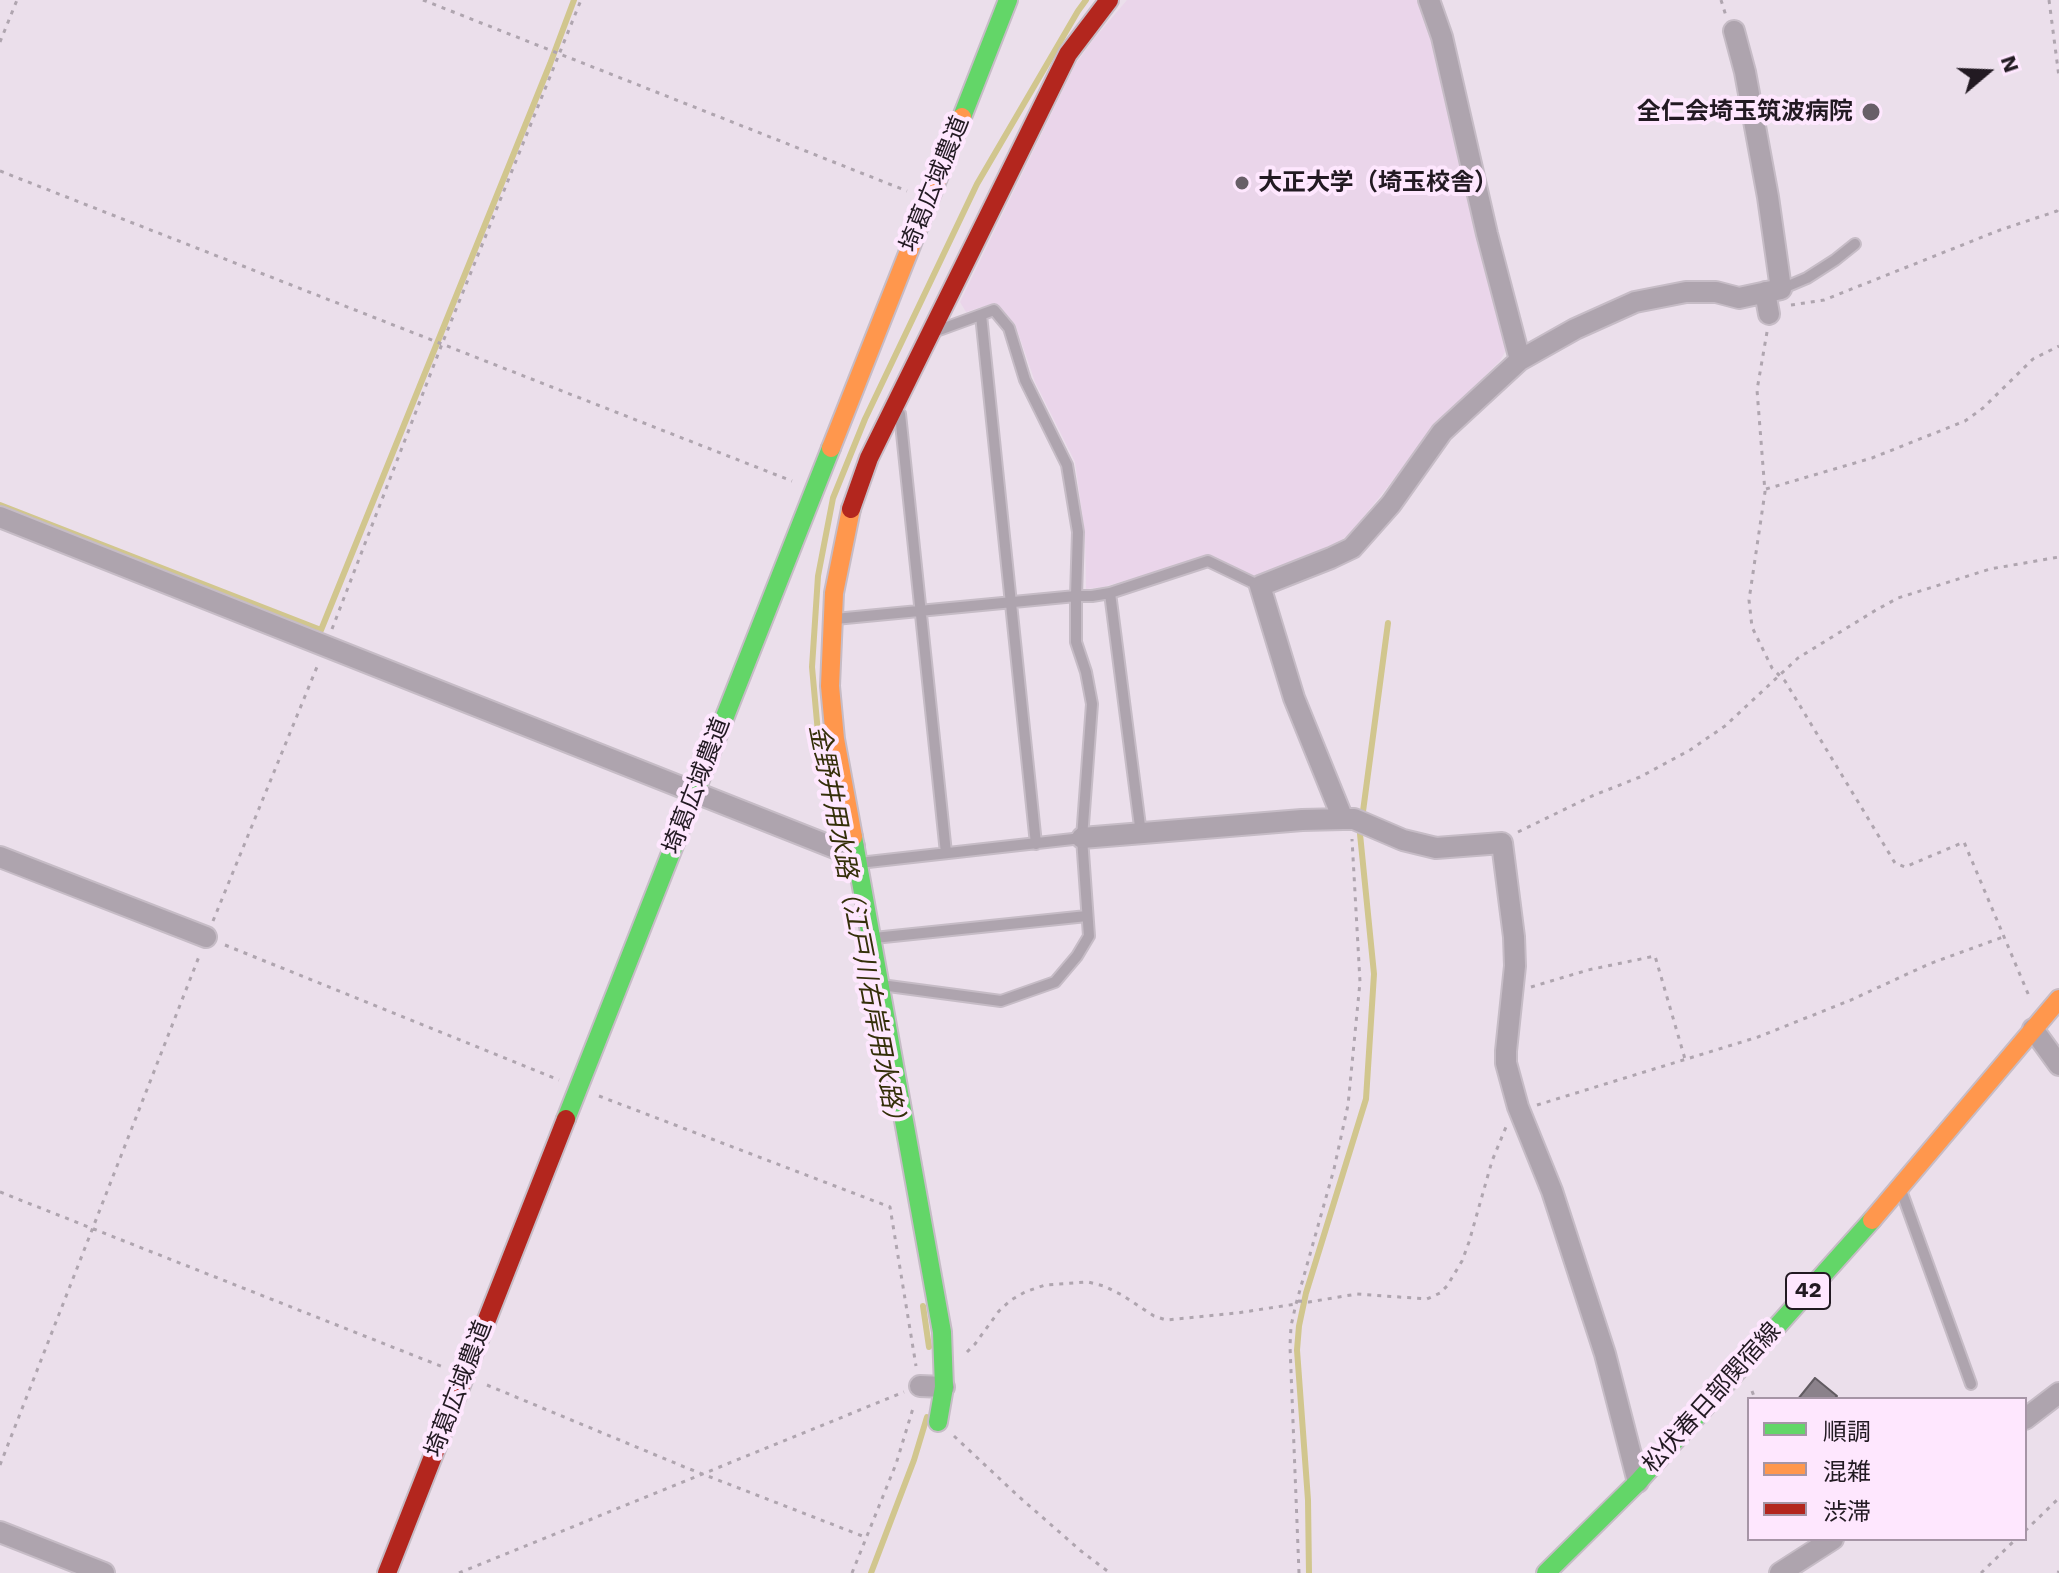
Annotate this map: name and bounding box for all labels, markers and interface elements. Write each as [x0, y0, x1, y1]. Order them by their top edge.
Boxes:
north arrow [1947, 32, 2027, 112]
text: N [1996, 52, 2025, 76]
place label: 全仁会埼玉筑波病院 [1637, 98, 1853, 126]
marker: 全仁会埼玉筑波病院 [1860, 101, 1882, 123]
street label: 埼葛広域農道 [895, 112, 975, 256]
place label: 大正大学（埼玉校舎） [1258, 169, 1498, 197]
marker: 大正大学（埼玉校舎） [1233, 174, 1251, 192]
street label: 埼葛広域農道 [658, 714, 736, 858]
water label: 金野井用水路（江戸川右岸用水路） [802, 722, 912, 1136]
road number: 42 [1786, 1273, 1830, 1309]
street label: 埼葛広域農道 [420, 1317, 498, 1461]
street label: 松伏春日部関宿線 [1637, 1317, 1787, 1479]
legend [1747, 1397, 2027, 1541]
text: 順調 [1823, 1418, 1871, 1446]
text: 混雑 [1823, 1458, 1871, 1486]
text: 渋滞 [1823, 1498, 1871, 1526]

